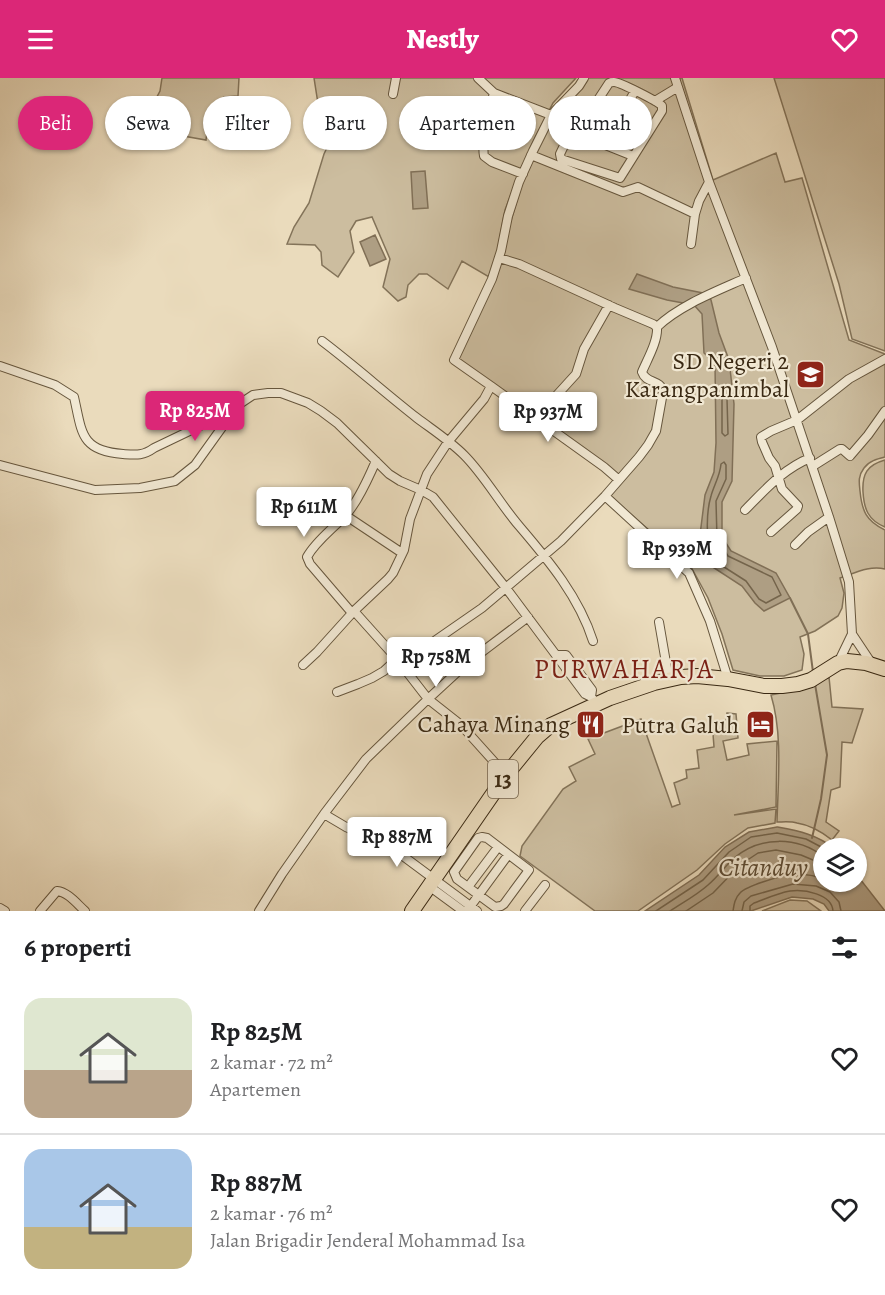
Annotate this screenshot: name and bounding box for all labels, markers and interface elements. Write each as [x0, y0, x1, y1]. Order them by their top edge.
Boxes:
text: Nestly [406, 21, 479, 57]
icon: menu [24, 23, 57, 56]
icon: heart [828, 23, 861, 56]
chip: Beli [18, 96, 93, 150]
chip: Sewa [105, 96, 191, 150]
chip: Filter [203, 96, 291, 150]
chip: Baru [303, 96, 387, 150]
chip: Apartemen [399, 96, 536, 150]
chip: Rumah [548, 96, 652, 150]
place label: SD Negeri 2 Karangpanimbal [625, 345, 789, 405]
school or university icon: SD Negeri 2 Karangpanimbal [794, 359, 826, 391]
pin: Rp 825M [140, 391, 250, 442]
pin: Rp 937M [493, 392, 603, 443]
text: Rp 825M [159, 397, 231, 424]
text: Rp 937M [513, 398, 583, 425]
pin: Rp 611M [249, 487, 359, 538]
text: Rp 611M [270, 493, 338, 520]
pin: Rp 939M [622, 529, 732, 580]
text: Rp 939M [642, 535, 712, 562]
pin: Rp 758M [381, 637, 491, 688]
text: Rp 758M [401, 643, 471, 670]
district label: PURWAHARJA [534, 651, 714, 687]
place label: Cahaya Minang [418, 708, 570, 740]
restaurant icon: Cahaya Minang [575, 708, 607, 740]
place label: Putra Galuh [621, 709, 739, 741]
hotel icon: Putra Galuh [744, 709, 776, 741]
road number: 13 [488, 760, 518, 798]
pin: Rp 887M [342, 817, 452, 868]
text: Rp 887M [361, 823, 433, 850]
map controls [813, 838, 867, 892]
button: layers [813, 838, 867, 892]
water label: Citanduy [718, 850, 808, 885]
text: 6 properti [24, 930, 131, 965]
icon: filters [828, 931, 861, 964]
text: Rp 825M [210, 1014, 303, 1049]
icon: home [72, 1022, 144, 1094]
icon: heart [828, 1042, 861, 1075]
text: 2 kamar · 72 m² [210, 1049, 333, 1076]
text: Apartemen [210, 1076, 301, 1103]
text: Rp 887M [210, 1165, 303, 1200]
icon: home [72, 1173, 144, 1245]
icon: heart [828, 1193, 861, 1226]
text: 2 kamar · 76 m² [210, 1200, 333, 1227]
text: Jalan Brigadir Jenderal Mohammad Isa [210, 1227, 525, 1254]

